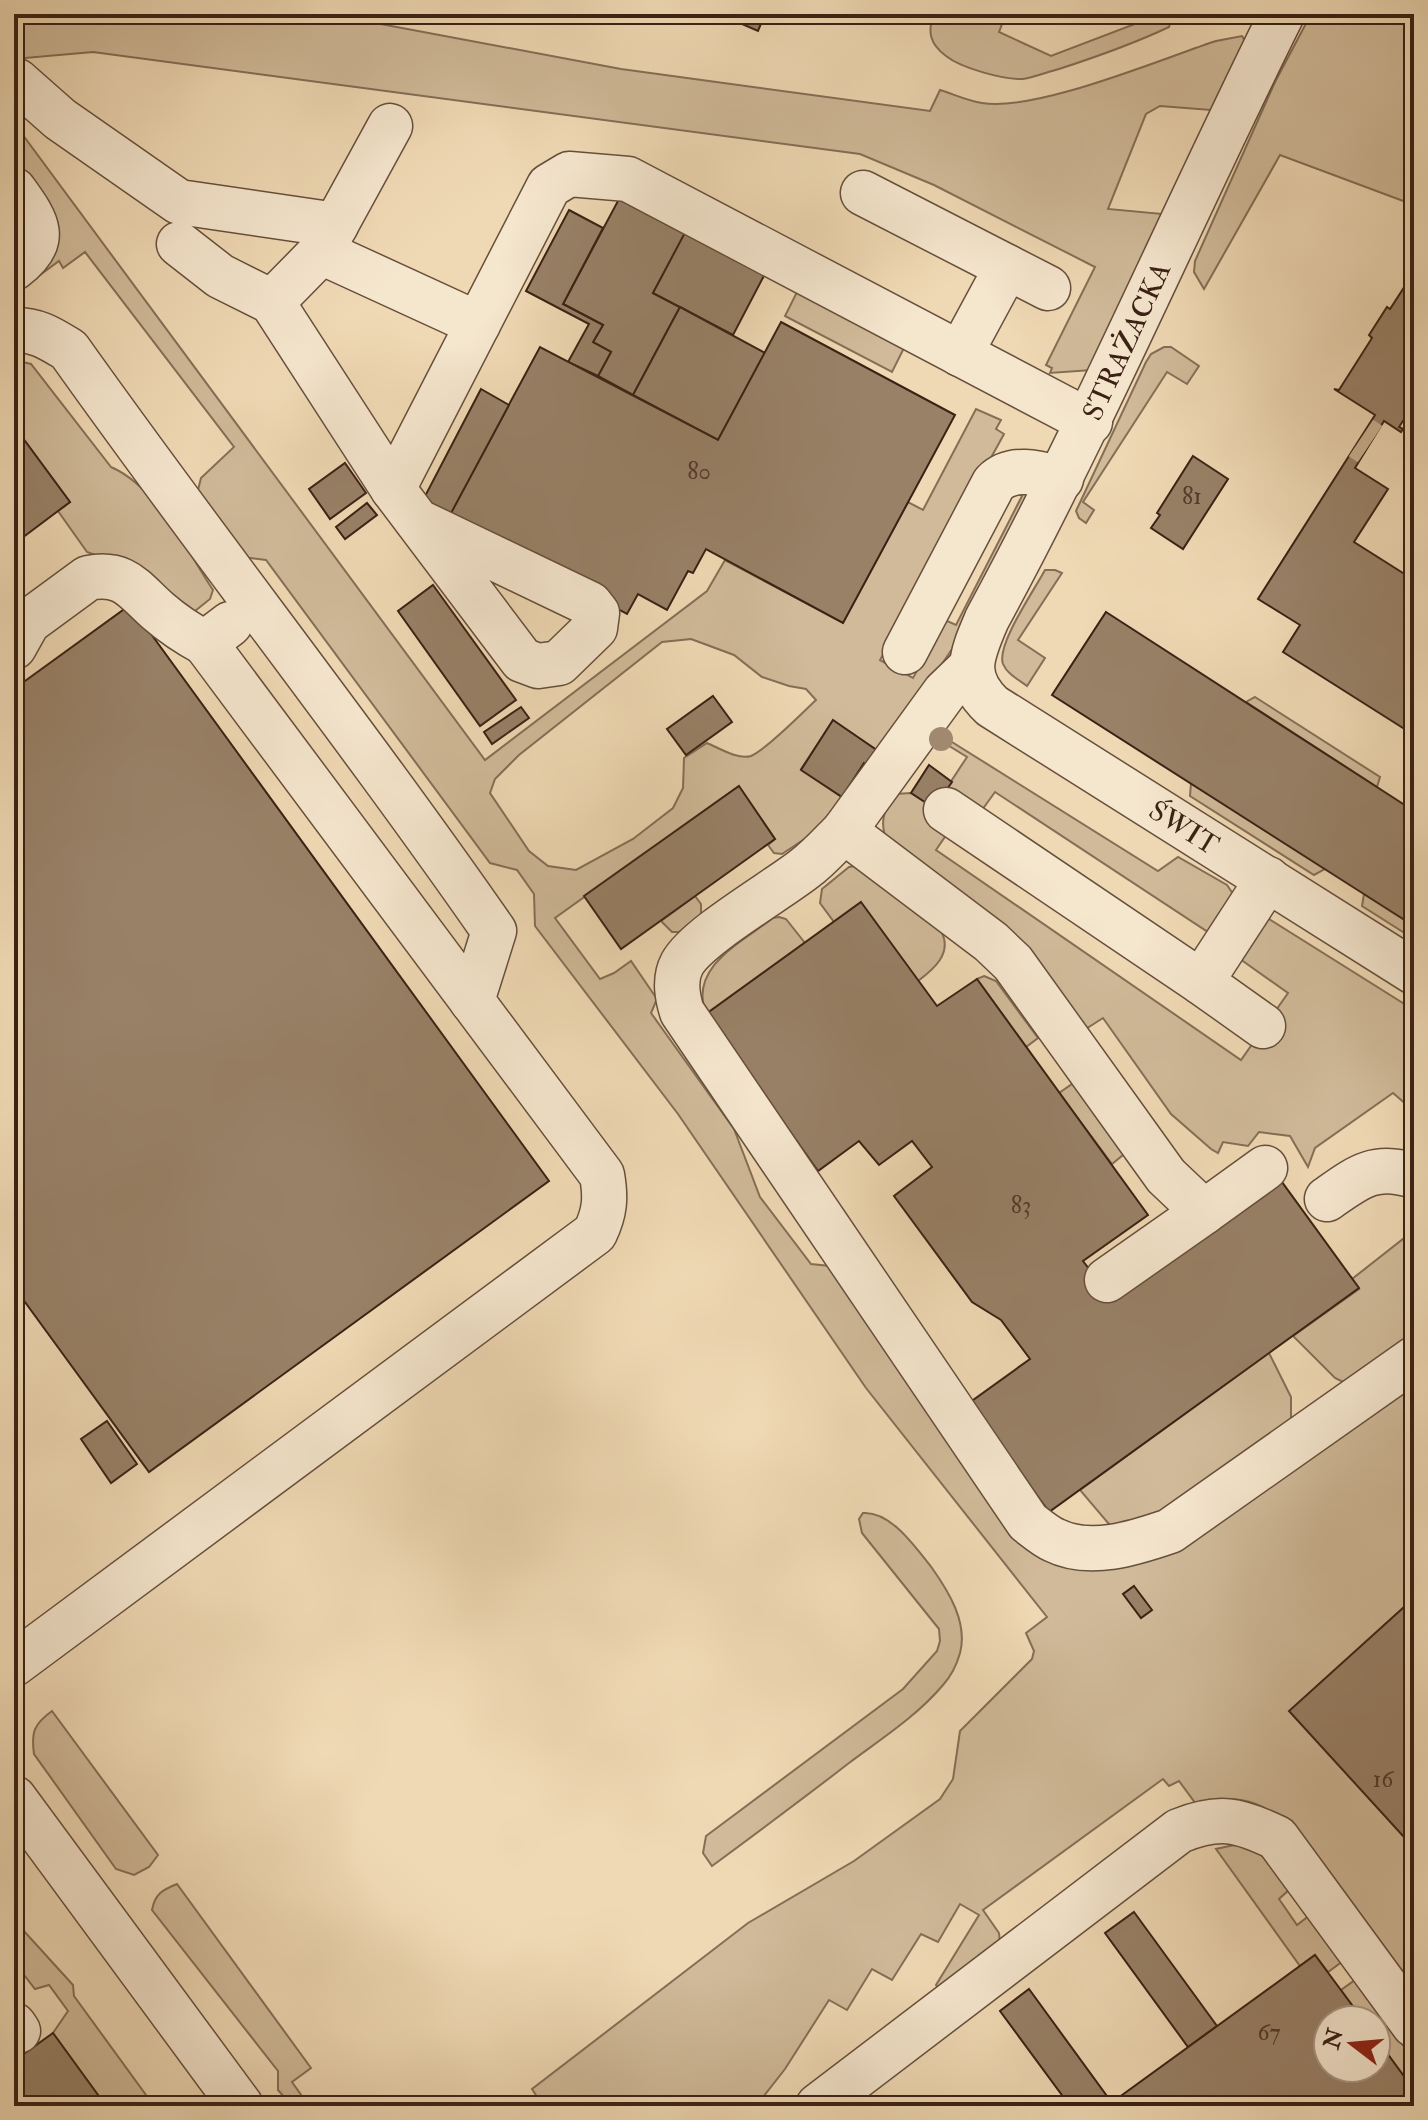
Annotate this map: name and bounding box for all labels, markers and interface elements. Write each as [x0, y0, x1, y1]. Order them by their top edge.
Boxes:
street label: STRAŻACKA [1075, 257, 1179, 426]
house number: 80 [687, 456, 711, 487]
house number: 81 [1182, 481, 1202, 512]
street label: ŚWIT [1142, 793, 1225, 864]
house number: 83 [1011, 1190, 1031, 1221]
house number: 16 [1373, 1764, 1395, 1795]
north arrow [1312, 2004, 1392, 2084]
house number: 67 [1257, 2017, 1281, 2048]
text: N [1317, 2025, 1350, 2053]

